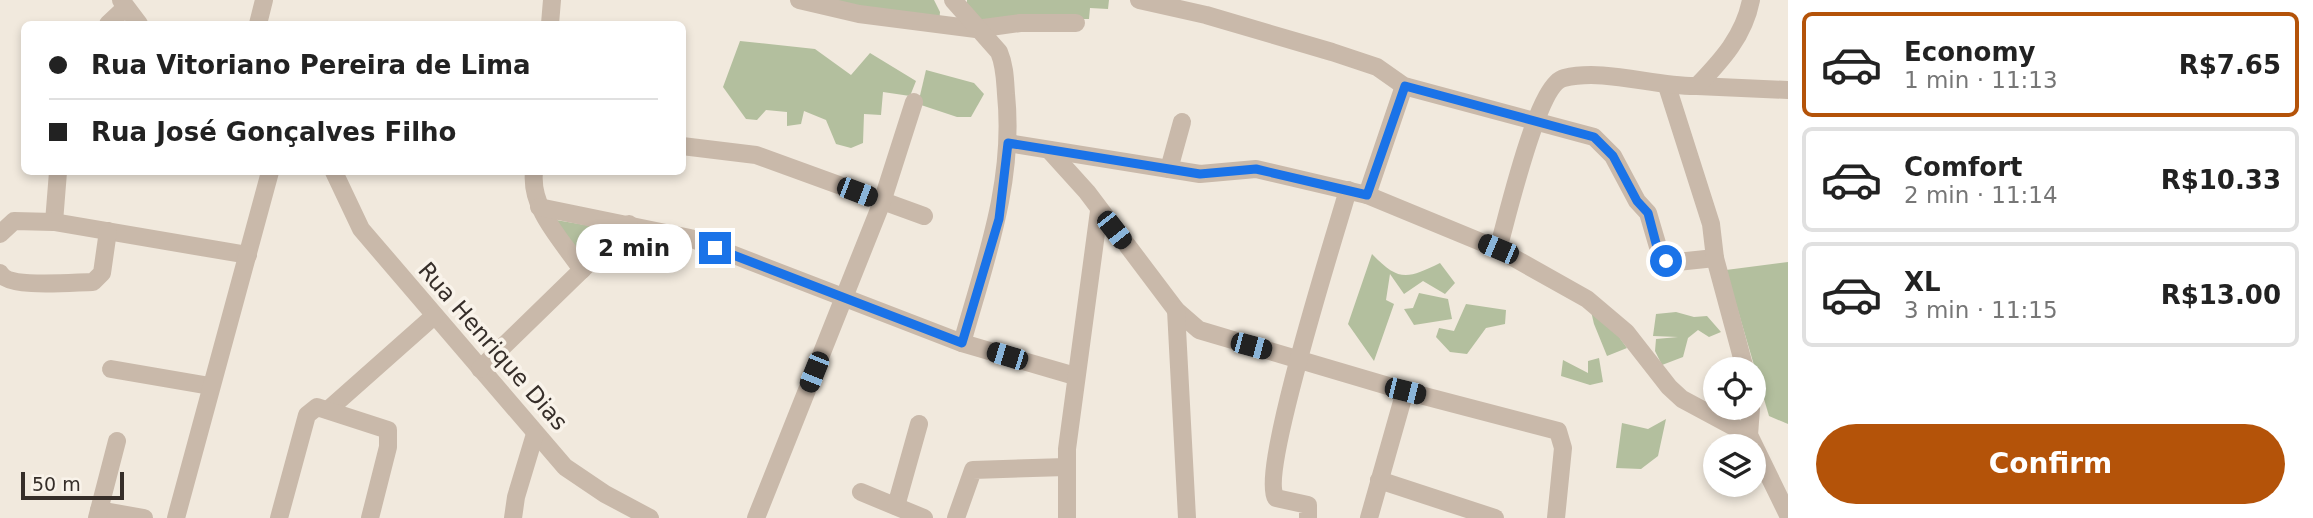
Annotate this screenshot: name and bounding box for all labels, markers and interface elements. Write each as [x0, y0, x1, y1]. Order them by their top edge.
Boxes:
icon: car [1820, 33, 1883, 96]
text: Economy [1904, 37, 2035, 67]
text: Rua Vitoriano Pereira de Lima [91, 50, 531, 80]
text: R$7.65 [2179, 50, 2281, 80]
text: 1 min · 11:13 [1904, 67, 2058, 93]
text: Rua José Gonçalves Filho [91, 117, 456, 147]
icon: car [1820, 148, 1883, 211]
text: Comfort [1904, 152, 2022, 182]
text: R$10.33 [2161, 165, 2281, 195]
car [834, 175, 881, 209]
text: 2 min · 11:14 [1904, 182, 2058, 208]
car [1093, 207, 1136, 253]
callout: 2 min [575, 224, 690, 272]
car [1475, 231, 1522, 267]
route end [699, 232, 731, 264]
text: 2 min [598, 235, 670, 261]
route start [1650, 245, 1682, 277]
street label: Rua Henrique Dias [413, 257, 573, 435]
icon: car [1820, 263, 1883, 326]
text: XL [1904, 267, 1941, 297]
text: R$13.00 [2161, 280, 2281, 310]
text: 3 min · 11:15 [1904, 297, 2058, 323]
car [1228, 330, 1275, 362]
car [984, 340, 1031, 372]
car [797, 349, 832, 395]
map controls [1703, 357, 1766, 497]
button: locate [1703, 357, 1766, 420]
car [1383, 376, 1428, 406]
button: Confirm [1816, 424, 2285, 504]
button: layers [1703, 434, 1766, 497]
scale bar [21, 469, 124, 501]
text: 50 m [32, 473, 81, 495]

